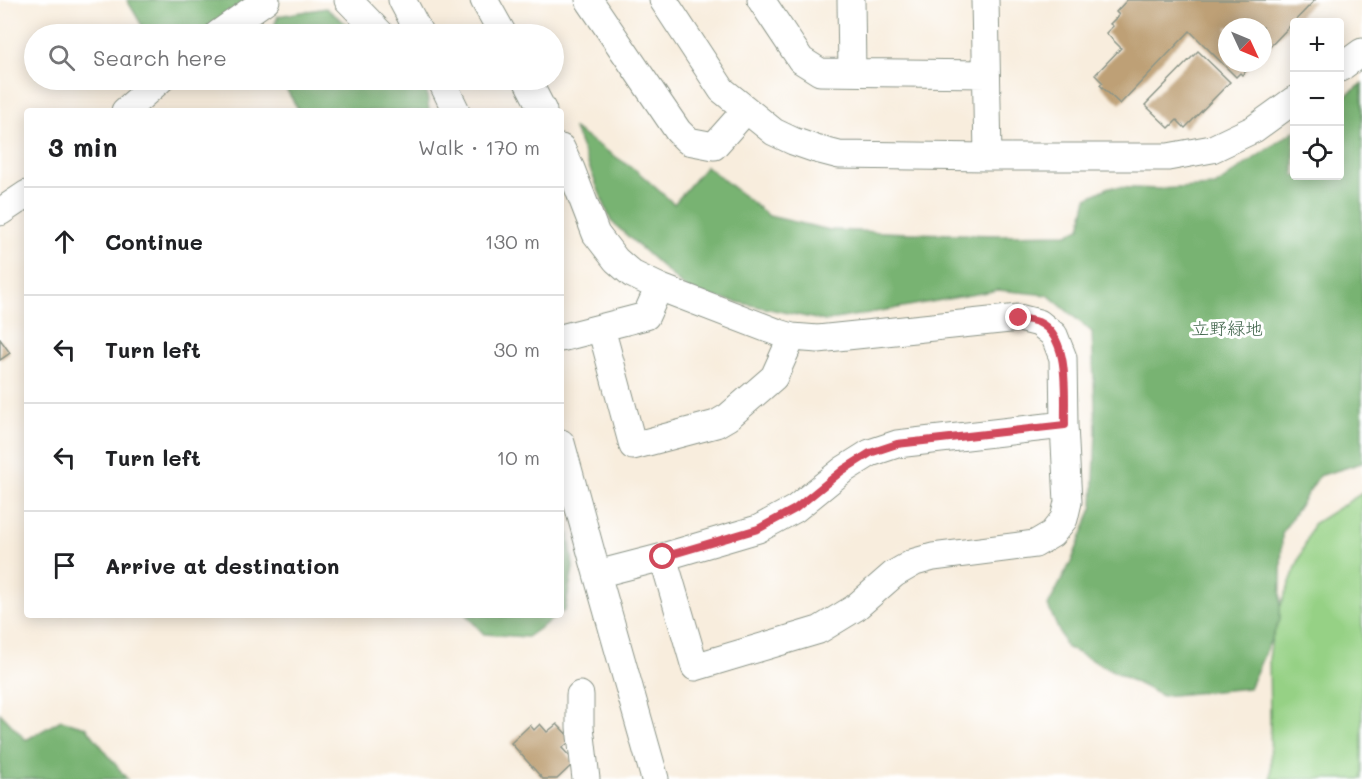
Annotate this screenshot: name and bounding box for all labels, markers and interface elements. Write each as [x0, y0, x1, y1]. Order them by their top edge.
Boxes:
north arrow [1218, 18, 1272, 72]
map controls [1290, 18, 1344, 180]
button: + [1290, 18, 1344, 72]
search box [24, 24, 564, 90]
icon: search [45, 41, 78, 74]
text: Search here [93, 43, 227, 72]
button: − [1290, 72, 1344, 126]
button: locate [1290, 126, 1344, 180]
text: 3 min [48, 130, 117, 164]
text: Walk · 170 m [418, 134, 540, 160]
icon: ahead [48, 225, 81, 258]
text: Continue [105, 227, 203, 256]
text: 130 m [485, 228, 540, 254]
route end [1005, 304, 1031, 330]
park label: 立野緑地 [1191, 316, 1263, 340]
icon: left [48, 333, 81, 366]
text: Turn left [105, 335, 201, 364]
text: 30 m [494, 336, 540, 362]
icon: left [48, 441, 81, 474]
text: Turn left [105, 443, 201, 472]
text: 10 m [496, 444, 540, 470]
route start [649, 543, 675, 569]
icon: arrive [48, 549, 81, 582]
text: Arrive at destination [105, 551, 340, 580]

